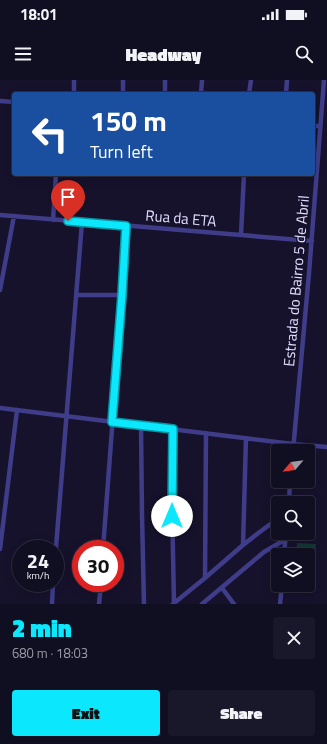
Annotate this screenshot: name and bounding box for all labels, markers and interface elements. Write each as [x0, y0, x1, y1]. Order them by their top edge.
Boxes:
text: 18:01 [20, 3, 57, 26]
text: Headway [126, 41, 201, 68]
icon: menu [12, 43, 34, 65]
icon: search [293, 43, 315, 65]
text: 150 m [90, 99, 167, 142]
icon: left [24, 108, 76, 160]
text: Turn left [90, 138, 153, 165]
pin [51, 180, 85, 221]
icon: arrive [57, 186, 79, 208]
street label: Estrada do Bairro 5 de Abril [277, 194, 315, 368]
street label: Rua da ETA [145, 203, 217, 233]
north arrow [271, 444, 315, 488]
map controls [271, 444, 315, 592]
position arrow [151, 495, 193, 537]
button: search [271, 496, 315, 540]
speed limit sign: 30 [72, 540, 124, 592]
text: 24 [27, 545, 49, 576]
button: layers [271, 548, 315, 592]
text: km/h [27, 568, 49, 583]
text: 2 min [12, 610, 72, 646]
button: close [273, 617, 315, 659]
text: 680 m · 18:03 [12, 643, 88, 663]
button: Exit [12, 690, 160, 736]
button: Share [168, 690, 315, 736]

